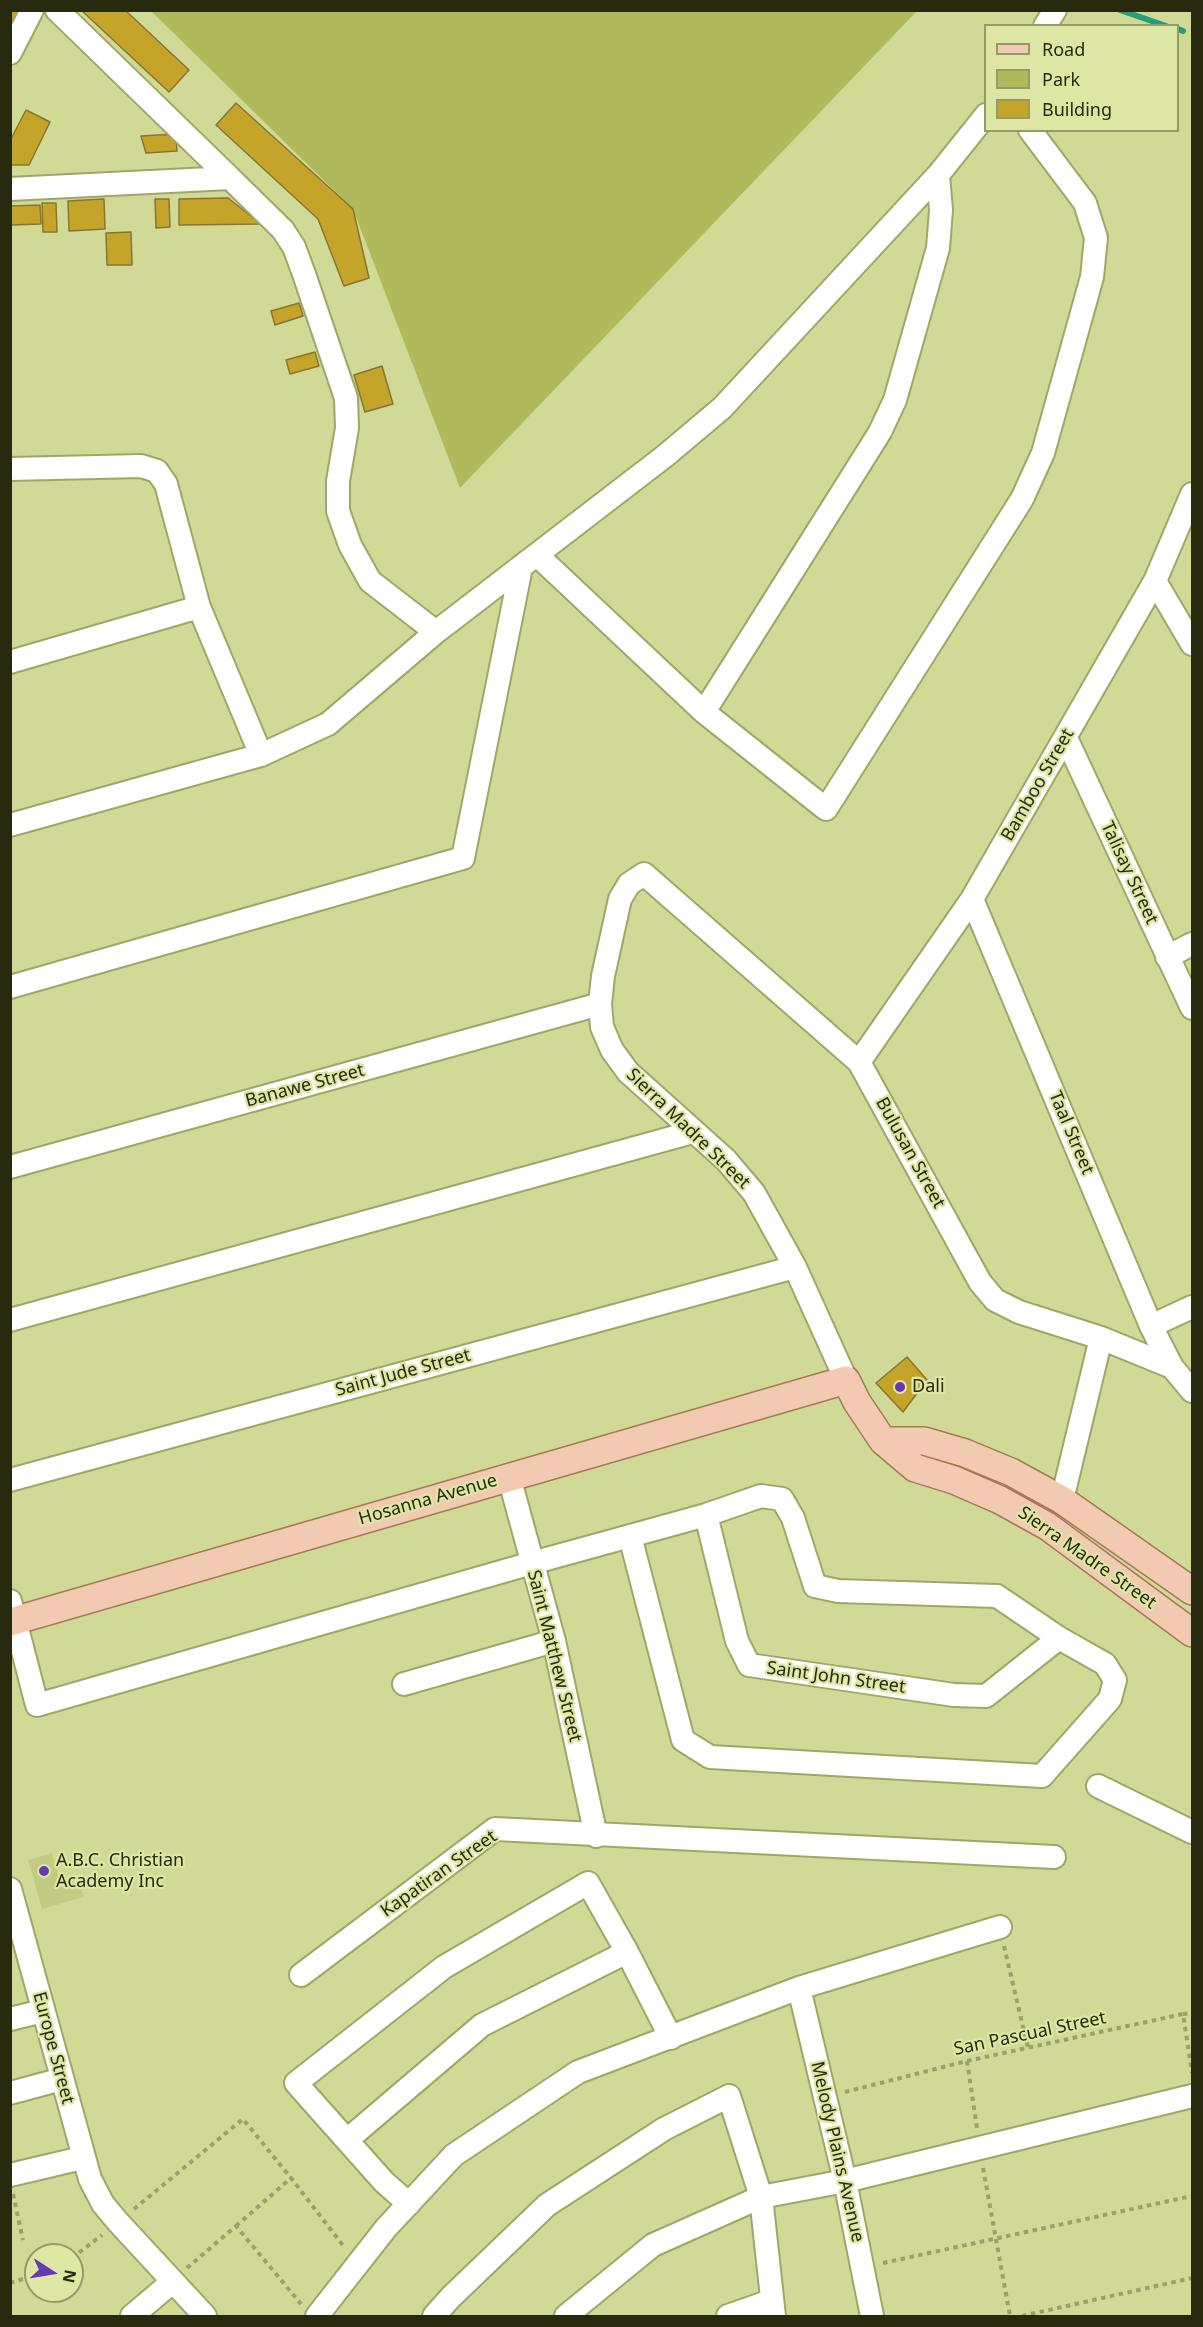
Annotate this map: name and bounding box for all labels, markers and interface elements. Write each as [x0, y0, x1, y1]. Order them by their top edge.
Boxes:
legend [984, 24, 1179, 132]
text: Road [1042, 37, 1085, 61]
text: Park [1042, 67, 1080, 91]
text: Building [1042, 97, 1112, 121]
street label: Bamboo Street [997, 725, 1079, 845]
street label: Talisay Street [1096, 818, 1162, 928]
street label: Banawe Street [243, 1060, 367, 1112]
street label: Sierra Madre Street [622, 1064, 754, 1194]
street label: Taal Street [1044, 1088, 1098, 1178]
street label: Bulusan Street [871, 1094, 949, 1212]
street label: Saint Jude Street [333, 1345, 473, 1401]
place label: Dali [912, 1376, 945, 1398]
marker: Dali [893, 1380, 907, 1394]
street label: Hosanna Avenue [356, 1470, 500, 1530]
street label: Sierra Madre Street [1014, 1502, 1160, 1614]
street label: Saint Matthew Street [522, 1568, 586, 1744]
street label: Saint John Street [765, 1658, 907, 1698]
street label: Kapatiran Street [377, 1826, 501, 1922]
place label: A.B.C. Christian Academy Inc [56, 1850, 184, 1892]
marker: A.B.C. Christian Academy Inc [37, 1864, 51, 1878]
street label: Europe Street [28, 1990, 78, 2106]
street label: San Pascual Street [952, 2007, 1108, 2061]
street label: Melody Plains Avenue [806, 2060, 868, 2244]
north arrow [24, 2243, 84, 2303]
text: N [58, 2268, 82, 2285]

